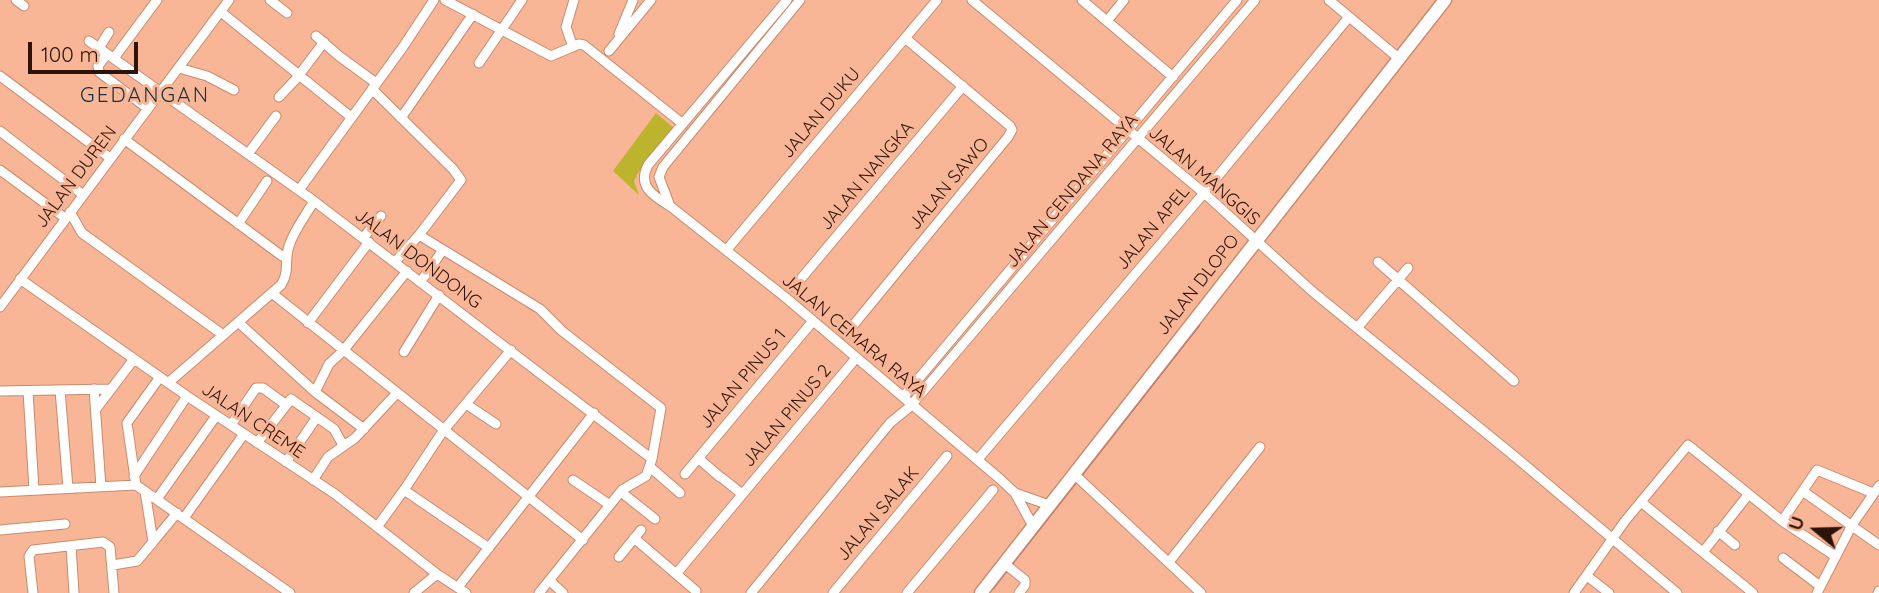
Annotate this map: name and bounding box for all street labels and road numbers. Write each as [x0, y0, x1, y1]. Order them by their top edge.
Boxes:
street label: JALAN DUKU [777, 63, 865, 163]
street label: JALAN CENDANA RAYA [1001, 110, 1143, 272]
street label: JALAN NANGKA [815, 117, 919, 235]
street label: JALAN DUREN [31, 122, 121, 232]
street label: JALAN MANGGIS [1144, 122, 1264, 230]
street label: JALAN SAWO [904, 134, 994, 234]
street label: JALAN APEL [1112, 182, 1194, 274]
street label: JALAN DONDONG [350, 204, 486, 314]
street label: JALAN DLOPO [1152, 230, 1244, 340]
street label: JALAN CEMARA RAYA [777, 269, 931, 403]
street label: JALAN PINUS 1 [695, 325, 791, 433]
street label: JALAN PINUS 2 [738, 360, 836, 472]
street label: JALAN CREME [197, 378, 309, 464]
street label: JALAN SALAK [832, 463, 924, 565]

